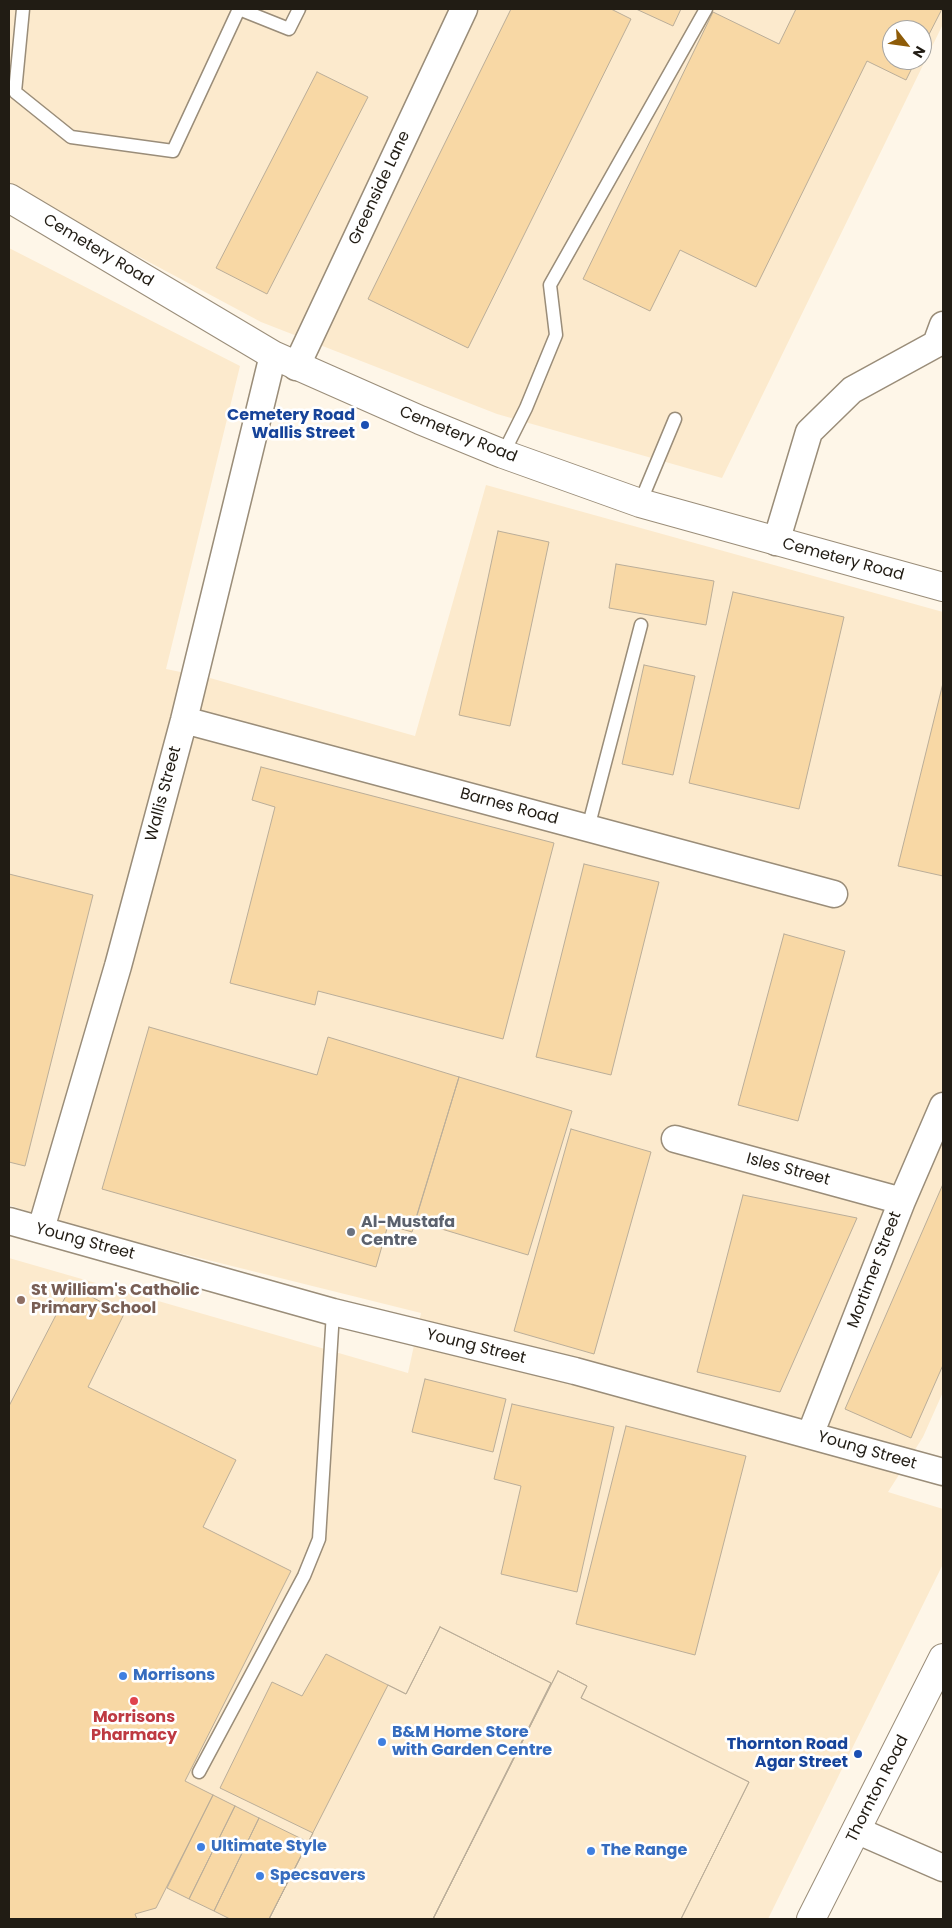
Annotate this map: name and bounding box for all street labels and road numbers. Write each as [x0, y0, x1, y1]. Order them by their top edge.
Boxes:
street label: Greenside Lane [345, 128, 415, 248]
street label: Cemetery Road [39, 211, 157, 291]
street label: Cemetery Road [396, 403, 520, 467]
street label: Cemetery Road [780, 535, 906, 585]
street label: Wallis Street [142, 744, 186, 844]
street label: Barnes Road [458, 785, 560, 829]
street label: Isles Street [744, 1150, 832, 1190]
street label: Mortimer Street [844, 1209, 906, 1331]
street label: Young Street [33, 1220, 137, 1264]
street label: Young Street [424, 1325, 528, 1369]
street label: Young Street [815, 1428, 919, 1474]
street label: Thornton Road [843, 1732, 913, 1846]

